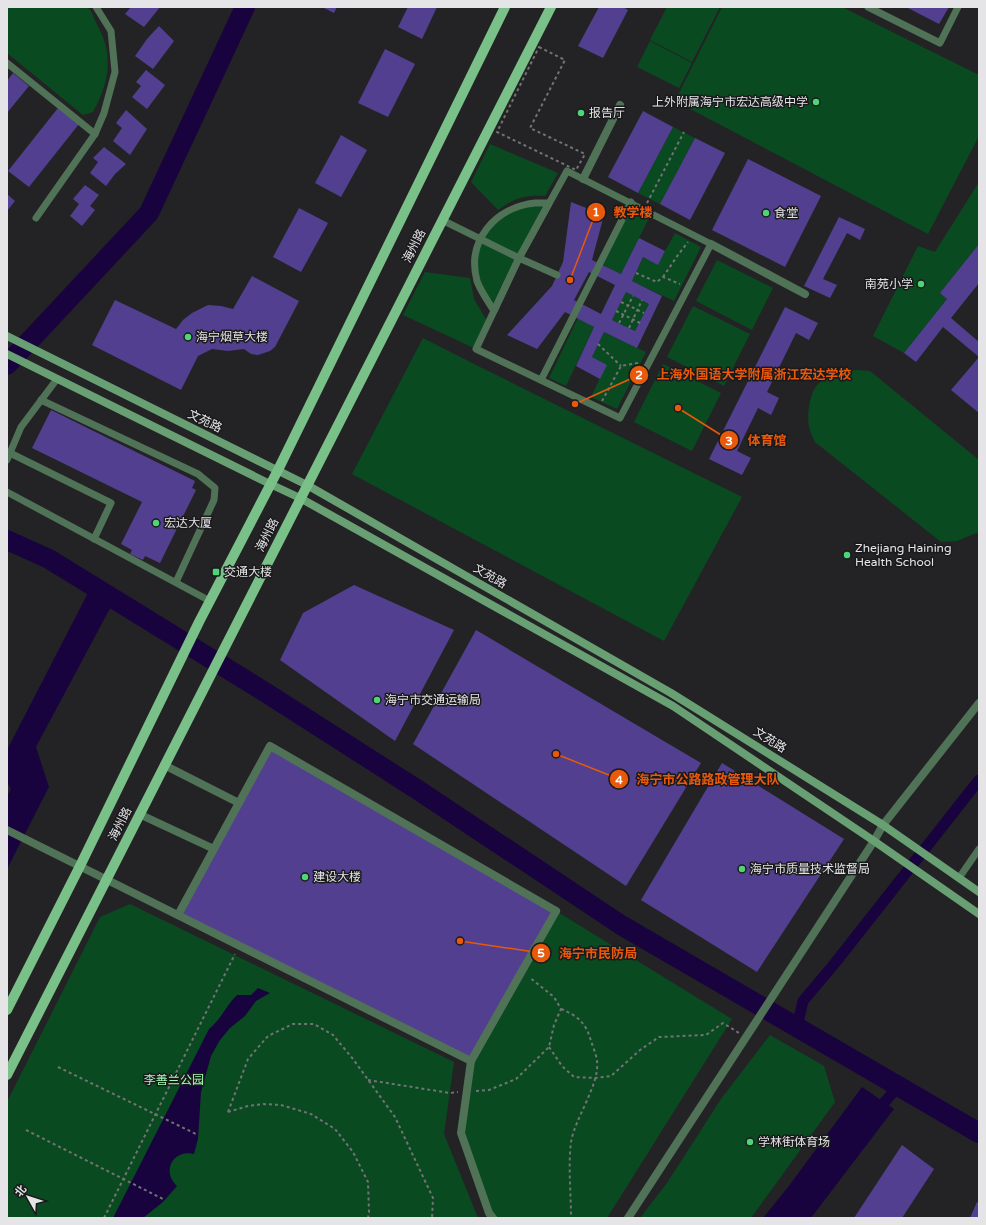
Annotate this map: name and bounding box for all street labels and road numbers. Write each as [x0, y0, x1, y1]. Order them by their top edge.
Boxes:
street label: 海州路 [400, 227, 428, 265]
street label: 文苑路 [186, 407, 224, 435]
street label: 海州路 [253, 516, 281, 554]
street label: 文苑路 [471, 561, 509, 591]
street label: 文苑路 [751, 725, 789, 755]
street label: 海州路 [106, 805, 134, 843]

